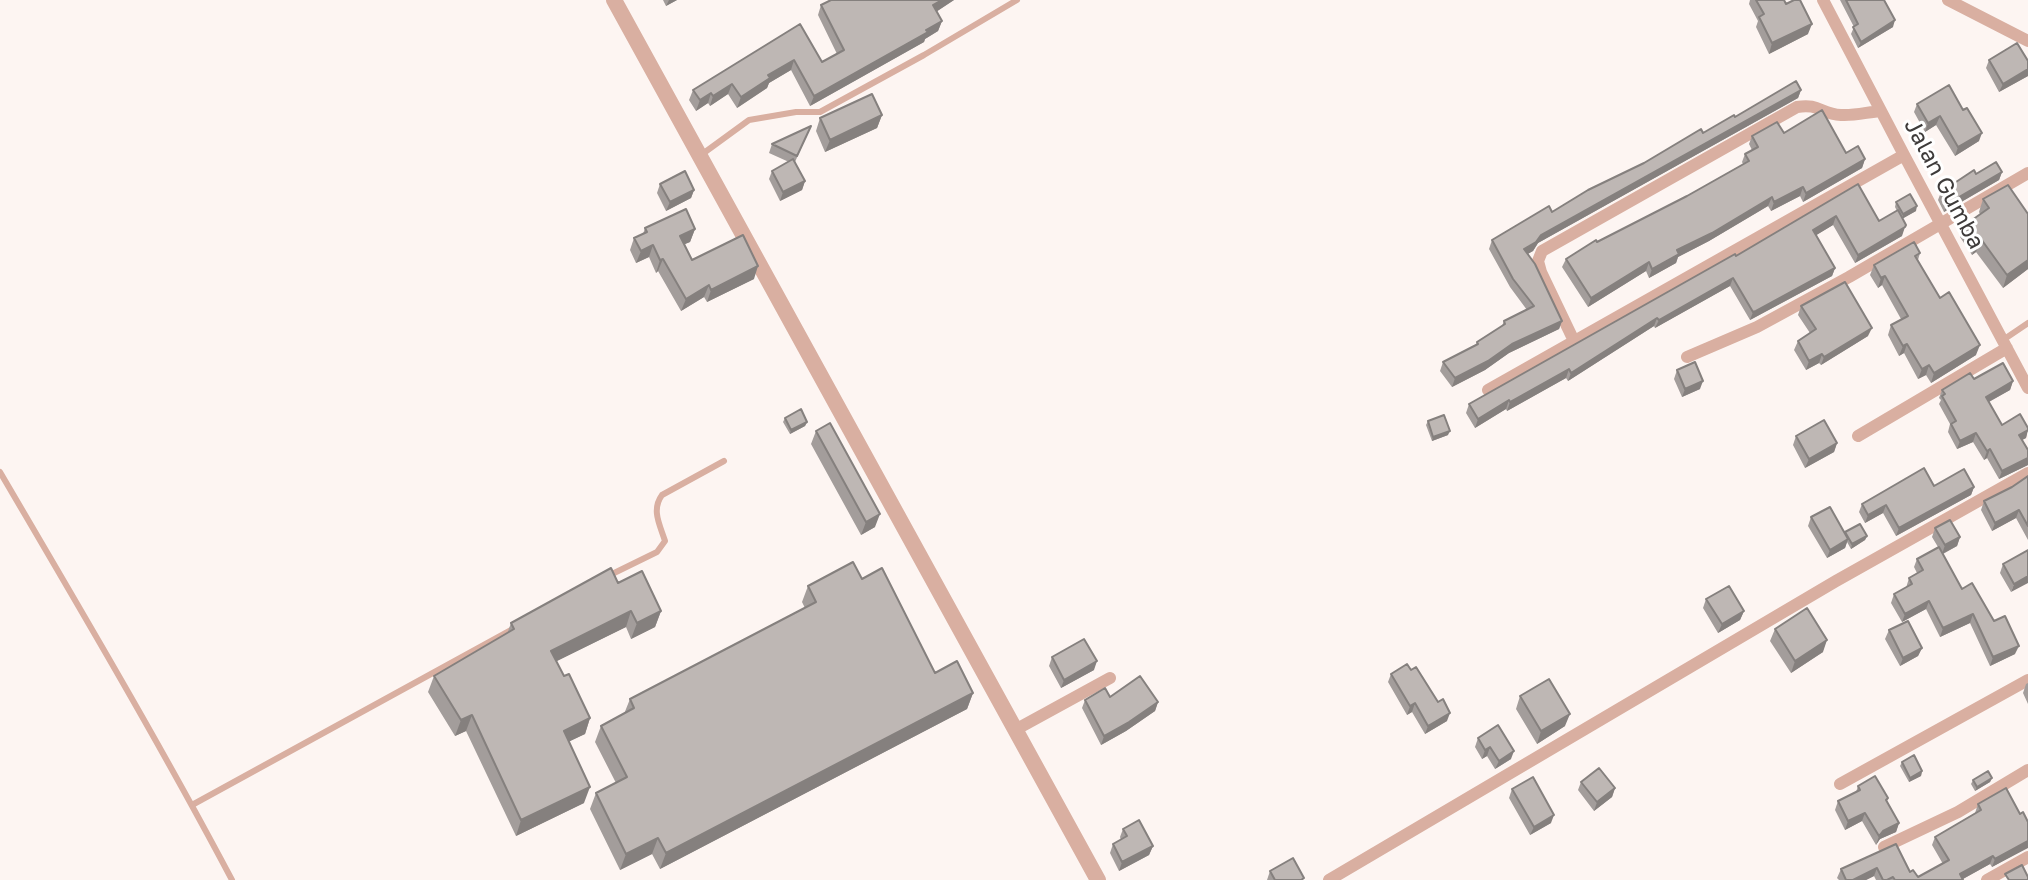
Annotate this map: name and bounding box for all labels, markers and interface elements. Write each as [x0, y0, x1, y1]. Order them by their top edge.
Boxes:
street label: Jalan Gumba [1898, 114, 1990, 254]

